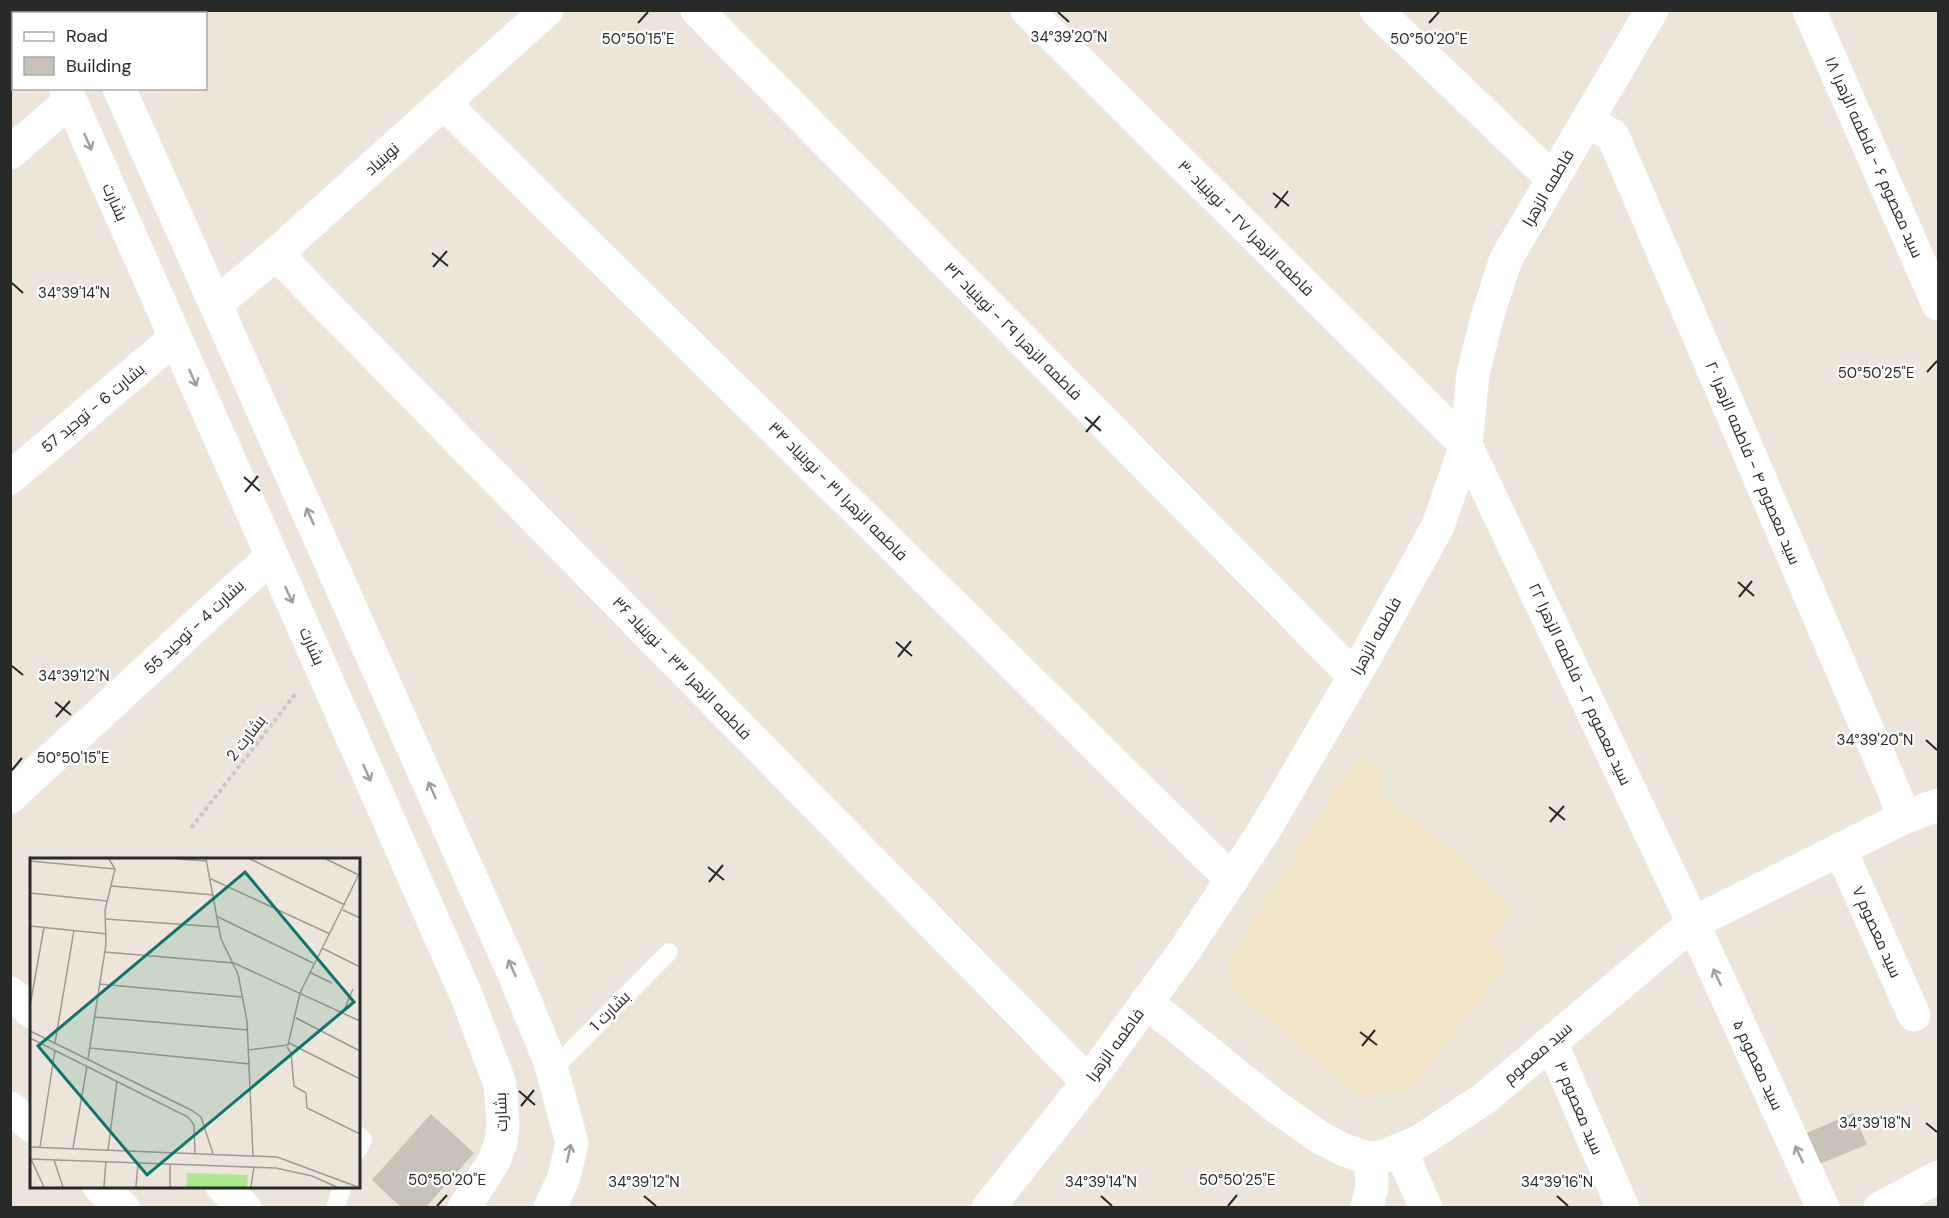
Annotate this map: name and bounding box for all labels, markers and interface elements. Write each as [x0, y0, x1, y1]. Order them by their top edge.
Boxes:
legend [12, 12, 207, 90]
text: Road [66, 24, 108, 48]
text: 34°39'20"N [1031, 27, 1107, 47]
text: 50°50'15"E [602, 29, 674, 49]
text: 50°50'20"E [1390, 29, 1468, 49]
street label: سید معصوم ۶ - فاطمه الزهرا ۱۸ [1819, 53, 1928, 261]
text: Building [66, 54, 131, 78]
one-way arrow [84, 133, 95, 151]
street label: نوبنیاد [360, 138, 404, 180]
street label: فاطمه الزهرا [1517, 146, 1579, 230]
street label: فاطمه الزهرا ۲۷ - نوبنیاد ۳۰ [1173, 155, 1319, 301]
street label: بشارت [97, 180, 133, 224]
street label: فاطمه الزهرا ۲۹ - نوبنیاد ۳۲ [939, 257, 1087, 405]
text: 34°39'14"N [38, 283, 110, 303]
street label: بشارت 6 - توحید 57 [37, 358, 149, 458]
street label: سید معصوم ۴ - فاطمه الزهرا ۲۰ [1700, 358, 1805, 568]
text: 50°50'25"E [1838, 363, 1914, 383]
one-way arrow [188, 369, 199, 387]
street label: فاطمه الزهرا ۳۱ - نوبنیاد ۳۴ [764, 417, 912, 565]
one-way arrow [304, 508, 316, 526]
street label: بشارت 4 - توحید 55 [139, 575, 249, 679]
street label: سید معصوم ۲ - فاطمه الزهرا ۲۲ [1523, 579, 1636, 789]
one-way arrow [284, 585, 295, 603]
street label: فاطمه الزهرا ۳۳ - نوبنیاد ۳۶ [608, 592, 756, 744]
street label: فاطمه الزهرا [1346, 593, 1406, 679]
street label: بشارت [294, 624, 330, 668]
text: 34°39'12"N [38, 666, 110, 686]
street label: بشارت 2 [221, 711, 271, 765]
text: 34°39'20"N [1837, 730, 1913, 750]
text: 50°50'15"E [37, 748, 109, 768]
one-way arrow [362, 764, 374, 782]
one-way arrow [426, 782, 438, 800]
inset map [30, 858, 360, 1188]
street label: سید معصوم ۷ [1846, 883, 1907, 982]
one-way arrow [506, 960, 517, 978]
one-way arrow [1711, 969, 1723, 987]
street label: بشارت 1 [585, 986, 635, 1036]
street label: فاطمه الزهرا [1081, 1004, 1149, 1086]
street label: سید معصوم [1499, 1017, 1577, 1089]
street label: سید معصوم ۵ [1727, 1017, 1788, 1114]
street label: سید معصوم ۳ [1549, 1058, 1608, 1158]
street label: بشارت [490, 1092, 512, 1132]
text: 34°39'18"N [1839, 1113, 1911, 1133]
one-way arrow [564, 1143, 576, 1162]
one-way arrow [1792, 1146, 1804, 1164]
text: 50°50'20"E [408, 1170, 486, 1190]
text: 50°50'25"E [1199, 1170, 1275, 1190]
text: 34°39'12"N [608, 1172, 680, 1192]
text: 34°39'14"N [1065, 1172, 1137, 1192]
text: 34°39'16"N [1521, 1172, 1593, 1192]

